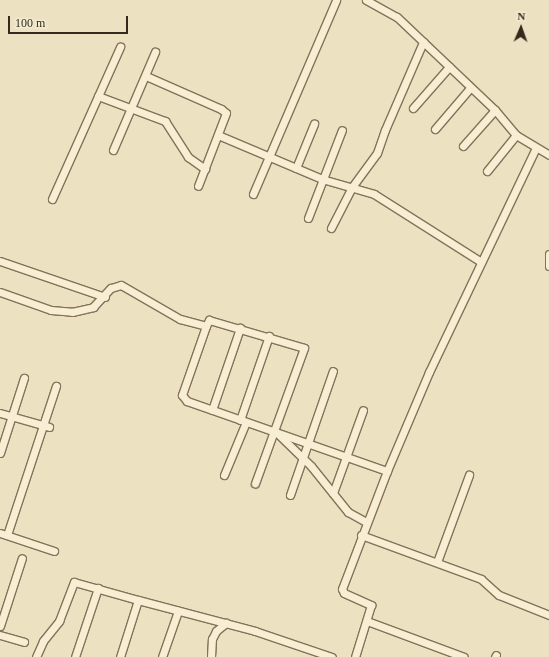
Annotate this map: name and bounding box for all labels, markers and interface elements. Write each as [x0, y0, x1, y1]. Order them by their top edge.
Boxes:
scale bar [10, 8, 130, 34]
north arrow [501, 8, 541, 48]
text: N [517, 10, 526, 22]
text: 100 m [15, 16, 45, 30]

